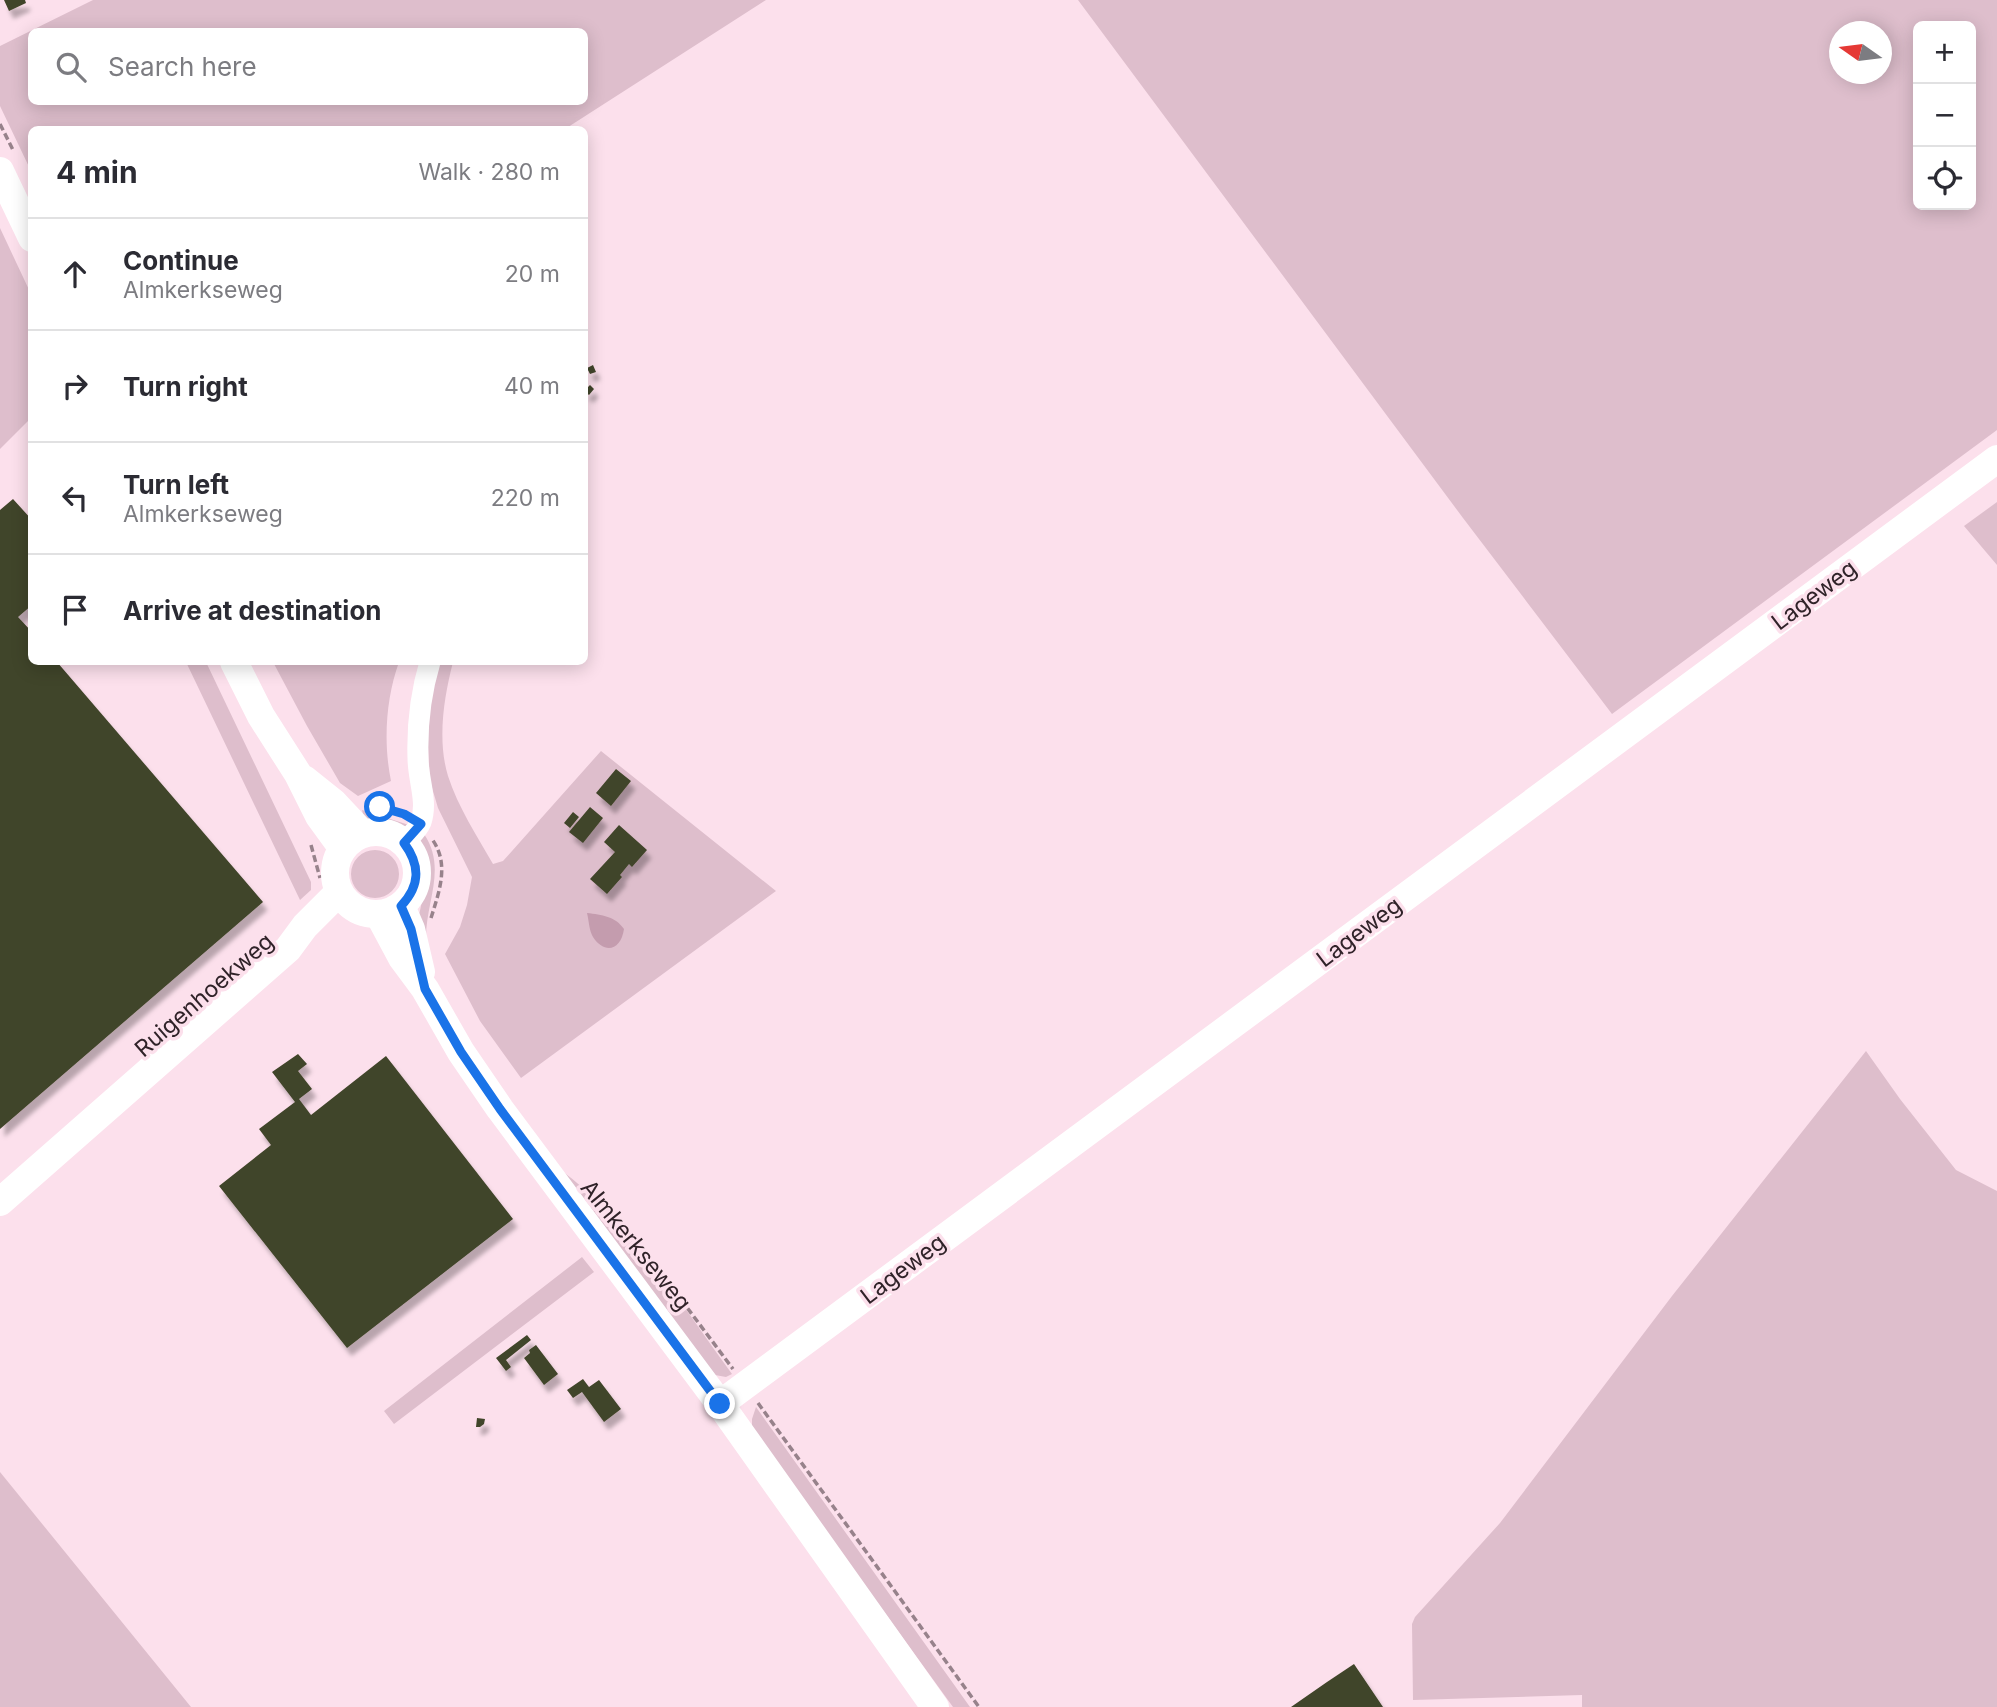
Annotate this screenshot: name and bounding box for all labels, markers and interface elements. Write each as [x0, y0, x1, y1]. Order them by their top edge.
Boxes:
north arrow [1829, 21, 1892, 84]
map controls [1913, 21, 1976, 210]
button: + [1913, 21, 1976, 84]
search box [28, 28, 588, 105]
icon: search [52, 48, 90, 86]
text: Search here [108, 51, 257, 82]
button: − [1913, 84, 1976, 147]
button: locate [1913, 147, 1976, 210]
text: 4 min [56, 154, 138, 190]
text: Walk · 280 m [418, 158, 560, 186]
text: Continue [123, 245, 239, 276]
icon: ahead [56, 255, 94, 293]
text: 20 m [505, 260, 560, 288]
text: Almkerkseweg [123, 276, 283, 304]
icon: right [56, 367, 94, 405]
text: Turn right [123, 371, 248, 402]
text: 40 m [504, 372, 560, 400]
text: Turn left [123, 469, 229, 500]
icon: left [56, 479, 94, 517]
text: 220 m [491, 484, 560, 512]
text: Almkerkseweg [123, 500, 283, 528]
street label: Lageweg [1766, 554, 1862, 636]
icon: arrive [56, 591, 94, 629]
text: Arrive at destination [123, 595, 382, 626]
route start [364, 791, 395, 822]
street label: Lageweg [1311, 891, 1407, 973]
street label: Ruigenhoekweg [129, 927, 279, 1063]
street label: Almkerkseweg [575, 1174, 697, 1316]
street label: Lageweg [855, 1228, 951, 1310]
route end [704, 1388, 735, 1419]

